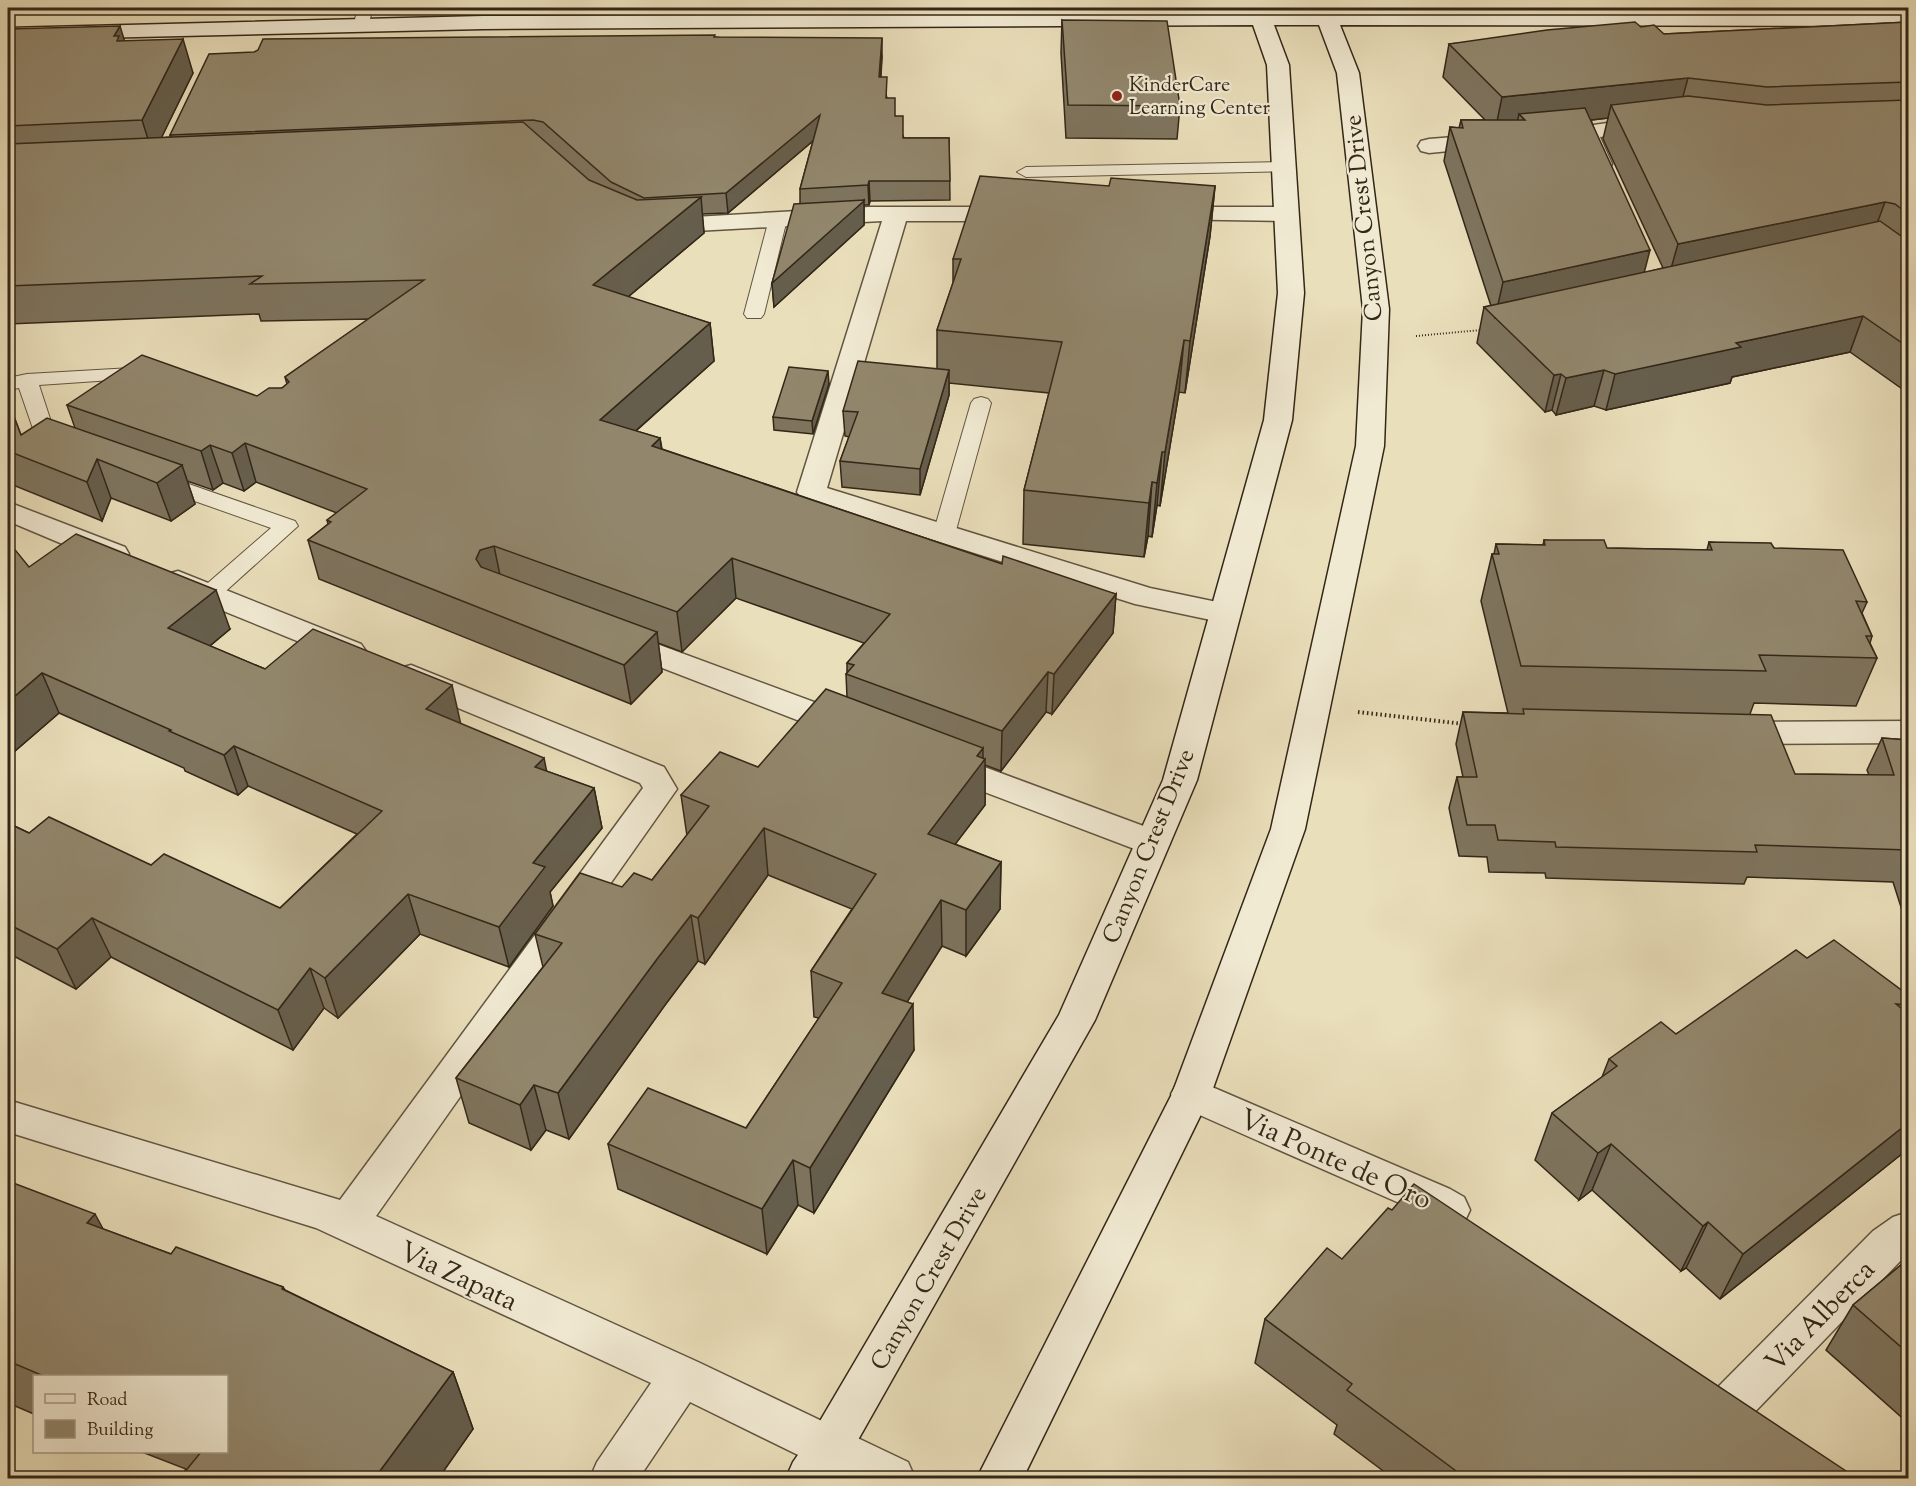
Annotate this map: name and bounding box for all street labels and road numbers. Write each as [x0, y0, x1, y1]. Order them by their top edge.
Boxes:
street label: Canyon Crest Drive [1337, 113, 1393, 323]
street label: Canyon Crest Drive [1095, 744, 1204, 949]
street label: Via Ponte de Oro [1232, 1100, 1437, 1221]
street label: Canyon Crest Drive [863, 1181, 996, 1377]
street label: Via Zapata [392, 1233, 524, 1323]
street label: Via Alberca [1757, 1252, 1885, 1382]

